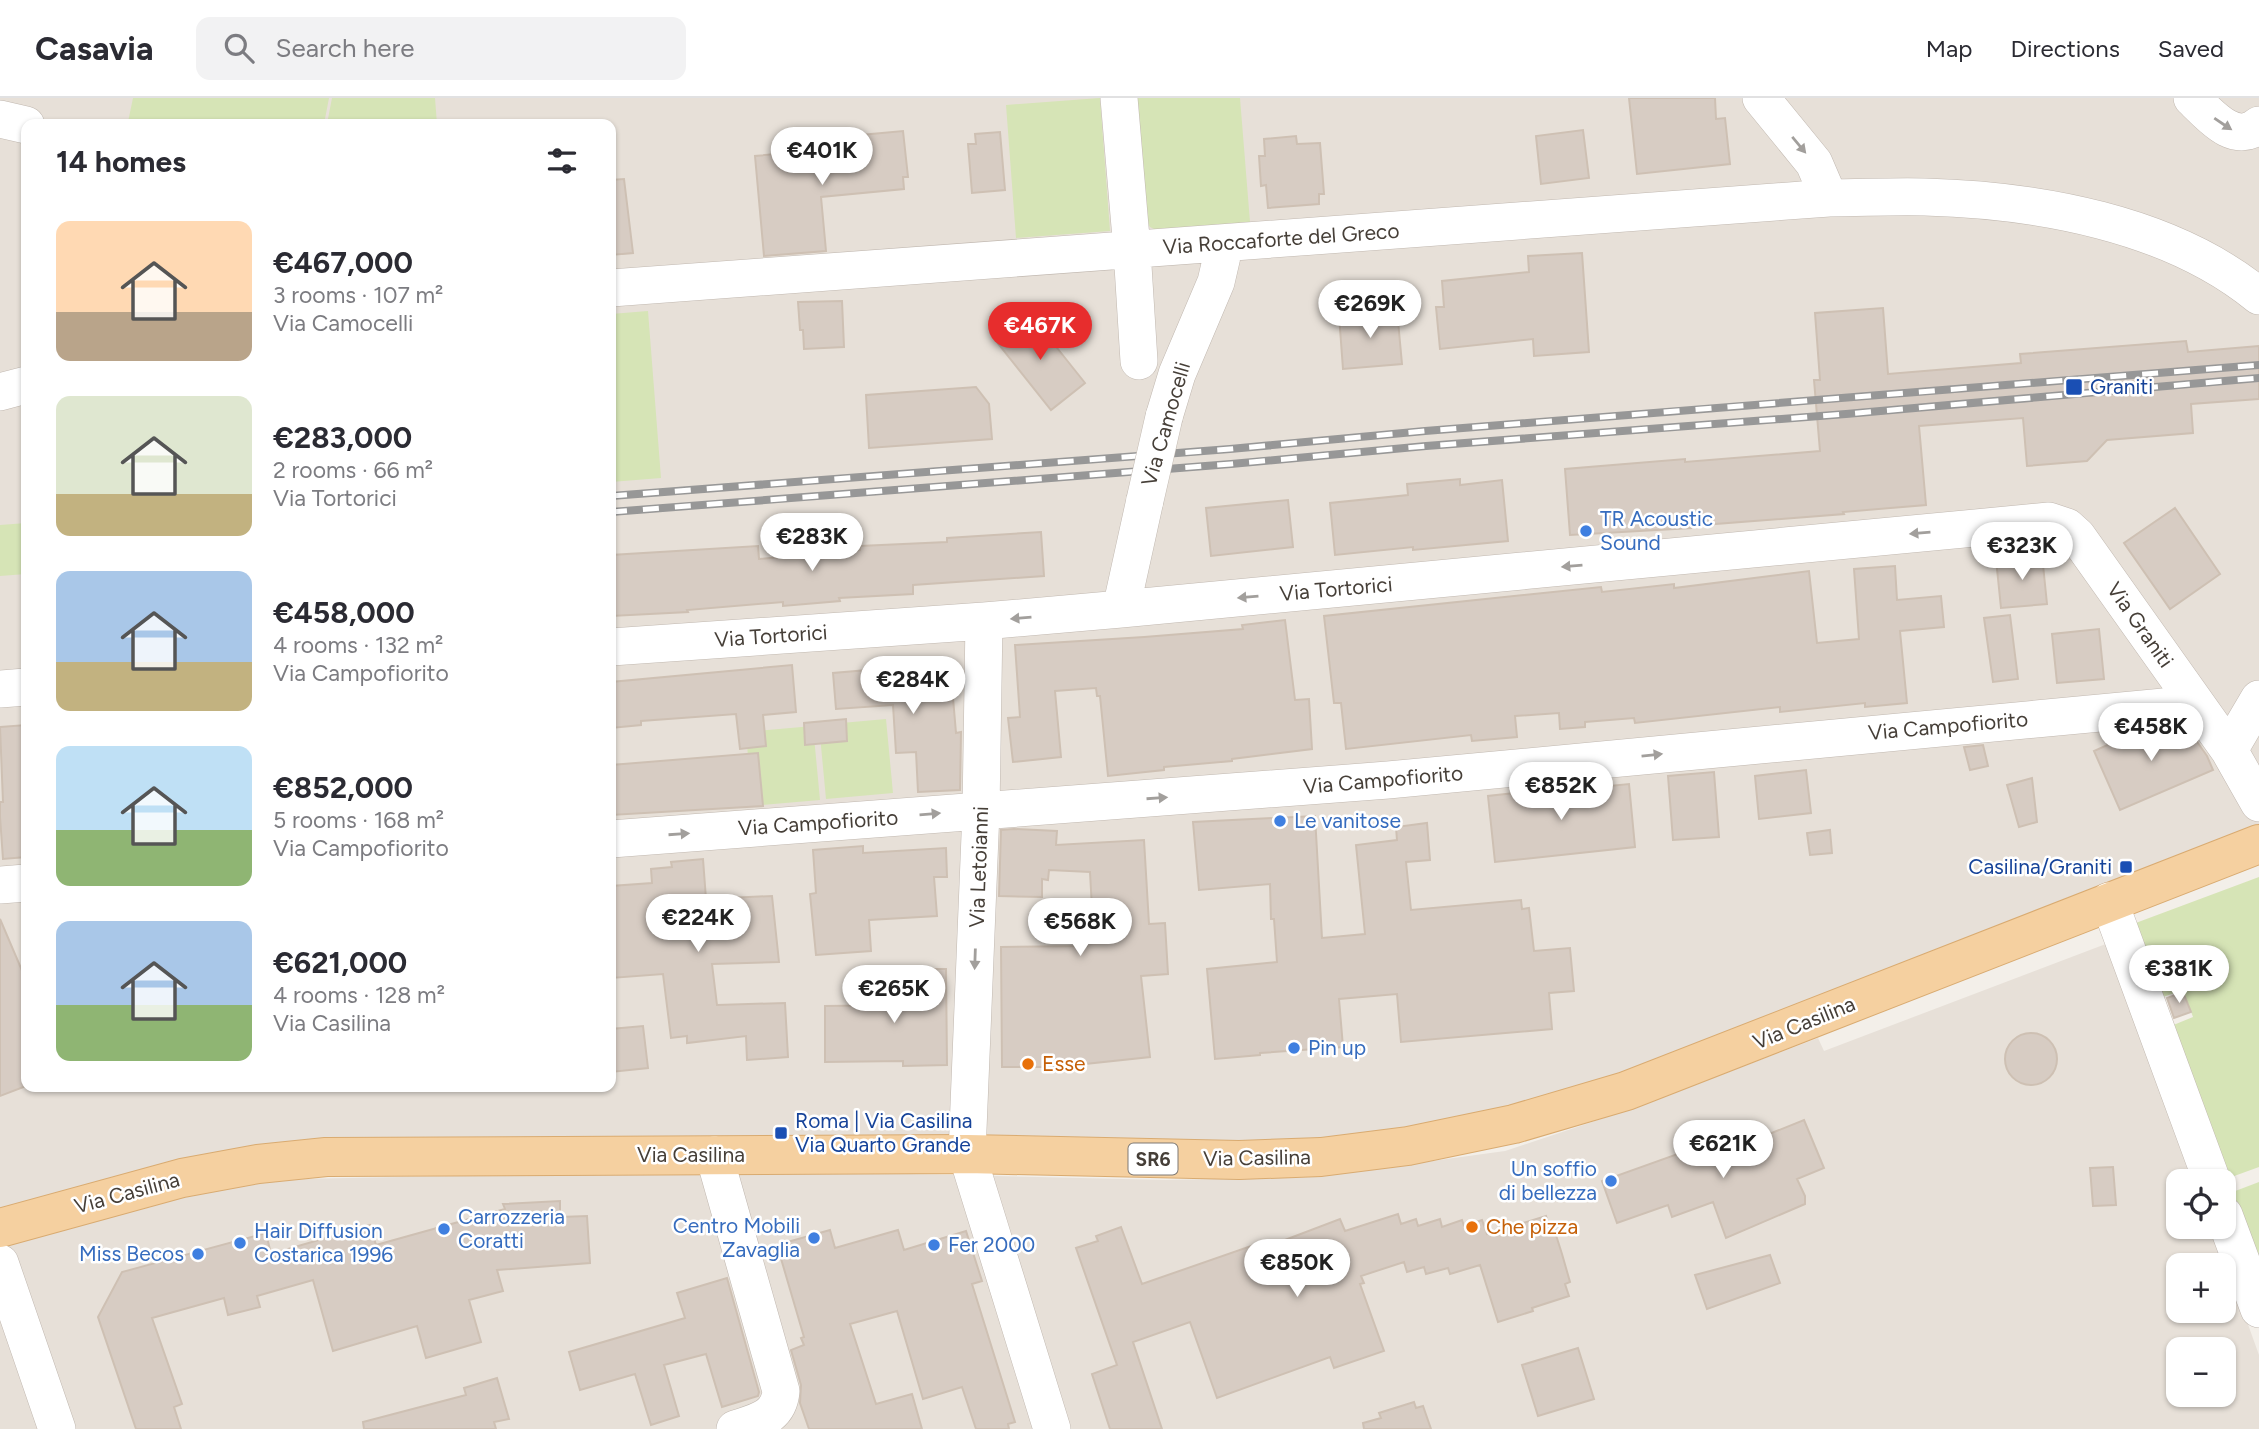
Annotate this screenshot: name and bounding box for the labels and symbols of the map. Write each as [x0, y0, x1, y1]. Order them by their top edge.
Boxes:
one-way arrow [2214, 117, 2232, 131]
pin: €401K [773, 127, 871, 187]
one-way arrow [1791, 137, 1806, 154]
street label: Via Roccaforte del Greco [1162, 218, 1400, 259]
pin: €269K [1321, 280, 1419, 340]
pin: €467K [991, 302, 1089, 362]
street label: Via Camocelli [1136, 359, 1195, 489]
place label: Graniti [2090, 374, 2153, 399]
marker: Graniti [2064, 377, 2084, 397]
place label: TR Acoustic Sound [1600, 506, 1713, 555]
pin: €283K [763, 514, 861, 573]
pin: €323K [1973, 522, 2071, 582]
marker: TR Acoustic Sound [1578, 523, 1594, 539]
one-way arrow [1909, 528, 1931, 539]
one-way arrow [1560, 561, 1582, 572]
street label: Via Tortorici [1278, 571, 1393, 606]
street label: Via Graniti [2102, 577, 2179, 672]
one-way arrow [1236, 592, 1258, 603]
one-way arrow [1010, 613, 1032, 624]
street label: Via Tortorici [714, 619, 828, 652]
pin: €284K [864, 656, 962, 716]
pin: €458K [2102, 704, 2200, 763]
street label: Via Campofiorito [1867, 706, 2029, 745]
one-way arrow [1641, 749, 1663, 760]
street label: Via Campofiorito [1302, 760, 1464, 799]
pin: €852K [1512, 762, 1610, 822]
one-way arrow [1146, 792, 1168, 803]
street label: Via Campofiorito [737, 804, 899, 841]
street label: Via Letoianni [964, 806, 993, 928]
place label: Le vanitose [1294, 808, 1401, 833]
one-way arrow [919, 809, 941, 820]
marker: Le vanitose [1272, 813, 1288, 829]
one-way arrow [668, 828, 690, 839]
place label: Casilina/Graniti [1968, 854, 2112, 879]
marker: Casilina/Graniti [2118, 859, 2134, 875]
pin: €224K [649, 894, 747, 954]
pin: €568K [1031, 898, 1129, 958]
pin: €381K [2130, 946, 2228, 1005]
one-way arrow [969, 948, 980, 970]
pin: €265K [845, 965, 943, 1025]
street label: Via Casilina [1749, 991, 1858, 1054]
place label: Pin up [1308, 1035, 1366, 1060]
marker: Pin up [1286, 1040, 1302, 1056]
place label: Esse [1042, 1051, 1085, 1076]
marker: Esse [1020, 1056, 1036, 1072]
place label: Roma | Via Casilina Via Quarto Grande [795, 1108, 972, 1157]
pin: €621K [1674, 1121, 1772, 1180]
marker: Roma | Via Casilina Via Quarto Grande [773, 1125, 789, 1141]
street label: Via Casilina [637, 1142, 745, 1167]
road number: SR6 [1128, 1144, 1178, 1175]
street label: Via Casilina [1203, 1144, 1311, 1171]
place label: Un soffio di bellezza [1499, 1156, 1597, 1205]
street label: Via Casilina [72, 1166, 182, 1219]
marker: Un soffio di bellezza [1603, 1173, 1619, 1189]
place label: Carrozzeria Coratti [458, 1204, 565, 1253]
place label: Centro Mobili Zavaglia [673, 1213, 800, 1262]
place label: Che pizza [1486, 1214, 1578, 1239]
place label: Hair Diffusion Costarica 1996 [254, 1218, 393, 1267]
marker: Che pizza [1464, 1219, 1480, 1235]
marker: Carrozzeria Coratti [436, 1221, 452, 1237]
marker: Centro Mobili Zavaglia [806, 1230, 822, 1246]
place label: Fer 2000 [948, 1232, 1035, 1257]
marker: Hair Diffusion Costarica 1996 [232, 1235, 248, 1251]
marker: Fer 2000 [926, 1237, 942, 1253]
pin: €850K [1248, 1240, 1346, 1299]
place label: Miss Becos [79, 1241, 184, 1266]
marker: Miss Becos [190, 1246, 206, 1262]

